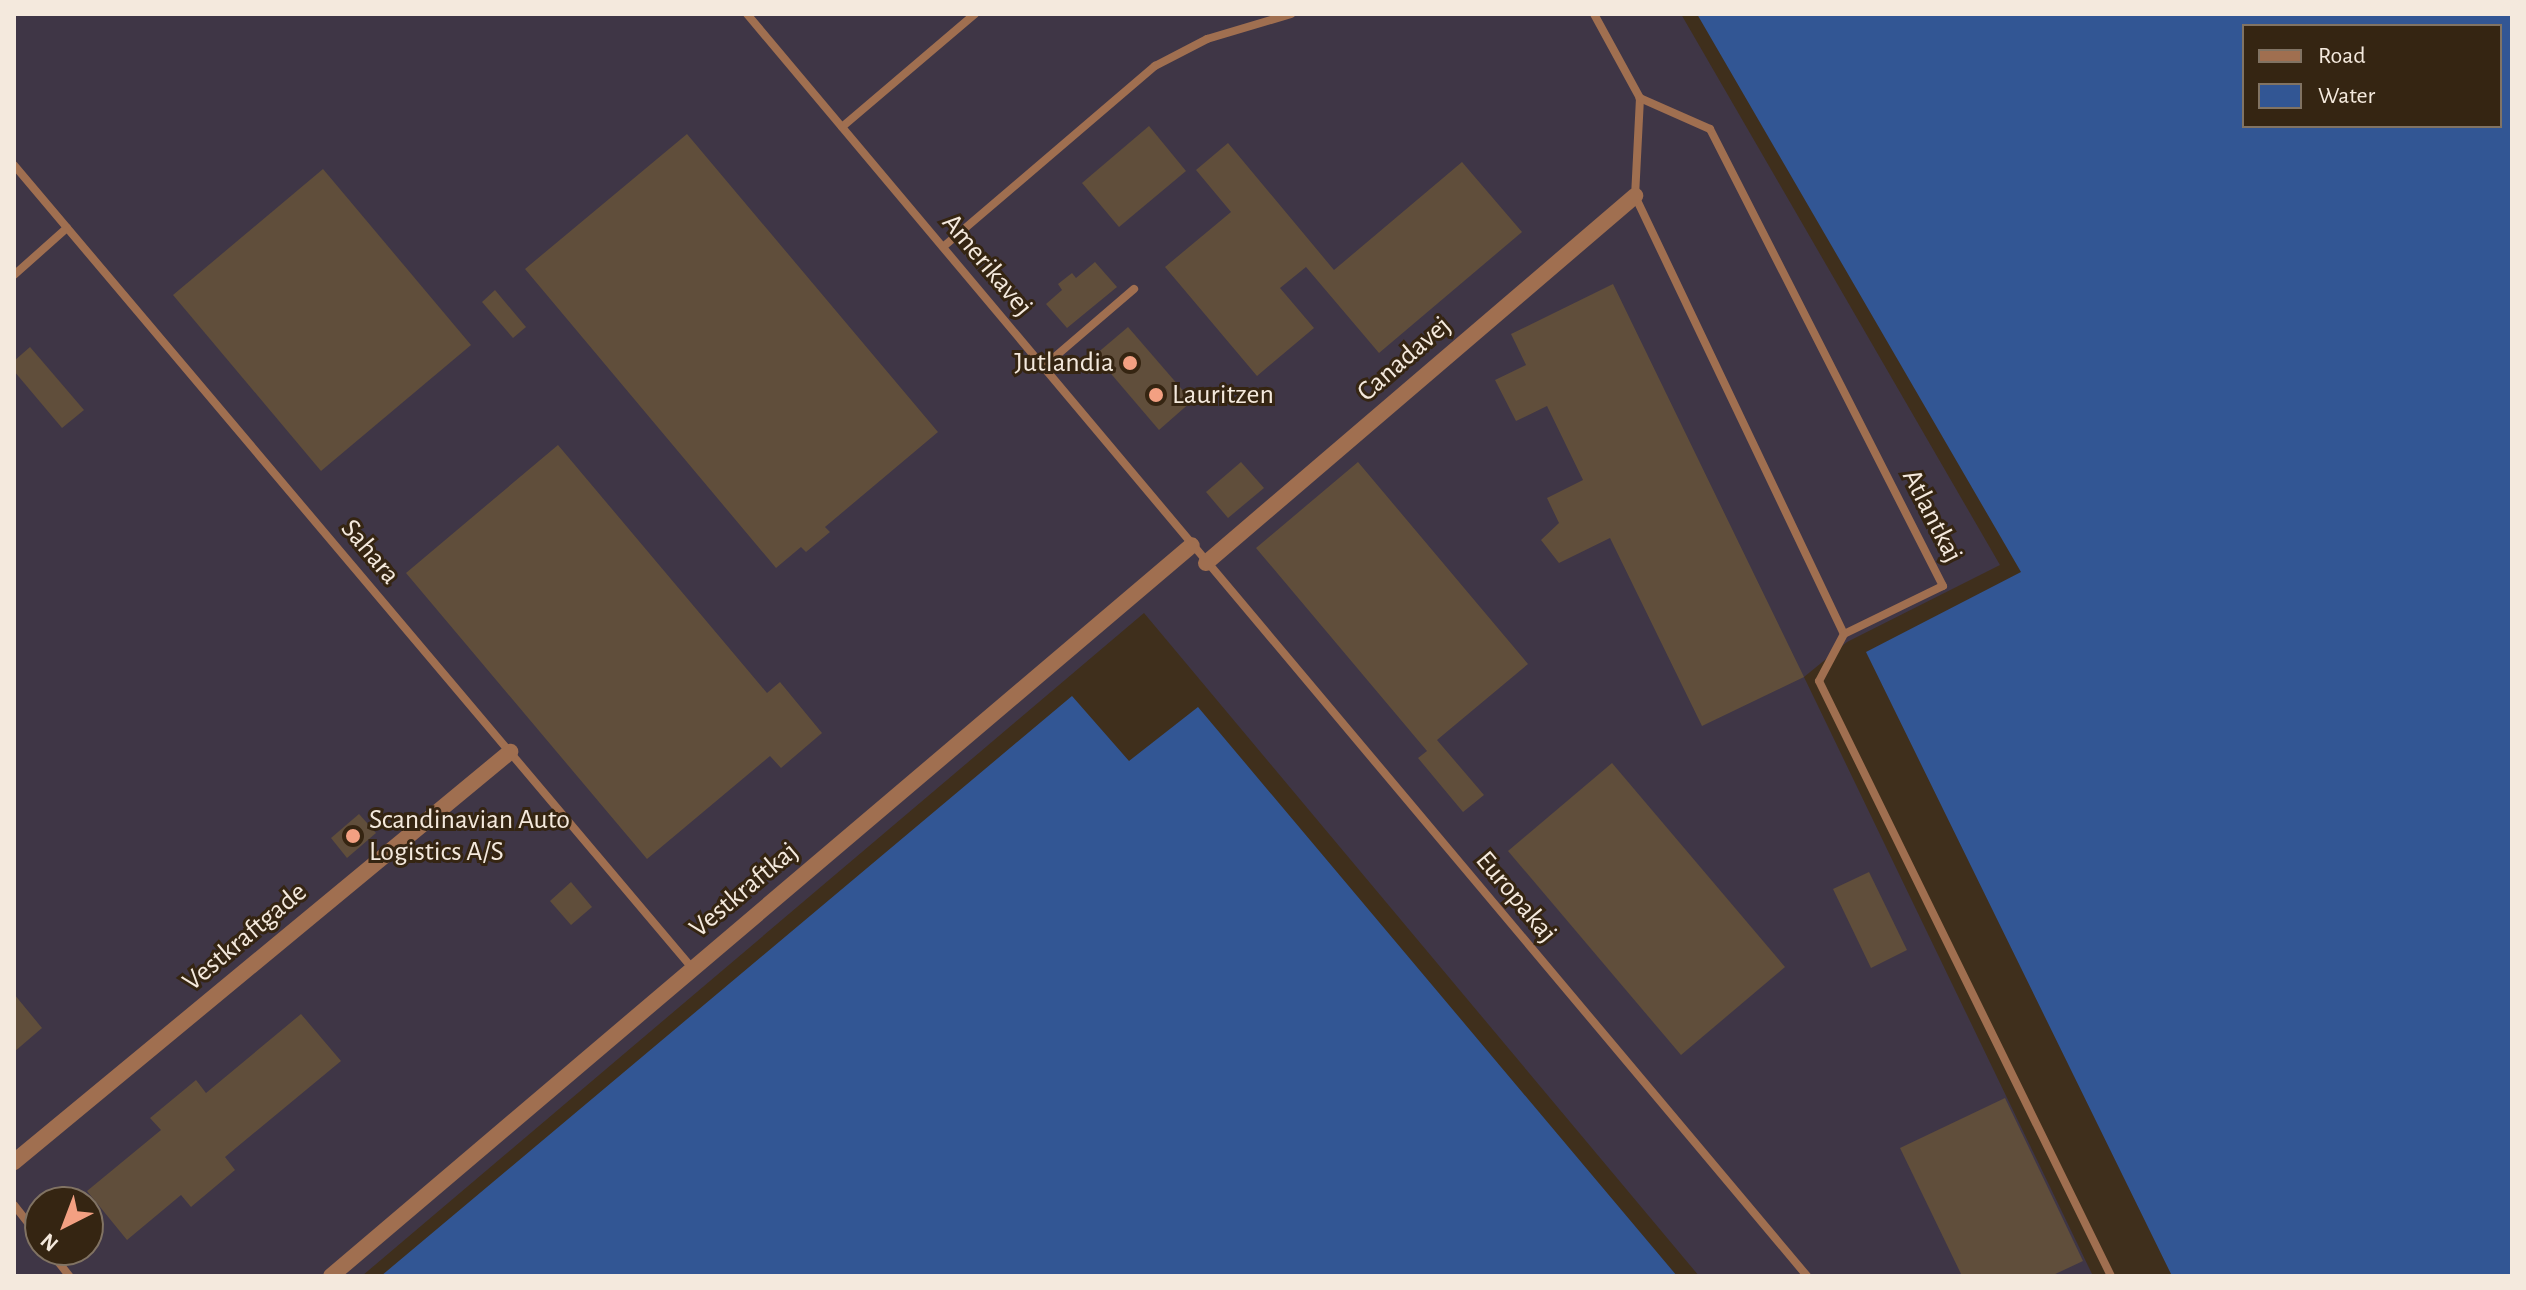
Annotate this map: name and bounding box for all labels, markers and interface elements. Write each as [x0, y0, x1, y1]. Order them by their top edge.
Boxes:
legend [2242, 24, 2502, 128]
text: Road [2318, 44, 2366, 68]
text: Water [2318, 84, 2375, 108]
street label: Amerikavej [934, 207, 1040, 323]
street label: Canadavej [1350, 309, 1458, 409]
place label: Jutlandia [1014, 346, 1114, 380]
marker: Jutlandia [1121, 354, 1139, 372]
place label: Lauritzen [1172, 378, 1274, 412]
marker: Lauritzen [1147, 386, 1165, 404]
street label: Atlantkaj [1894, 464, 1970, 568]
street label: Sahara [333, 513, 407, 591]
place label: Scandinavian Auto Logistics A/S [369, 803, 570, 869]
marker: Scandinavian Auto Logistics A/S [344, 827, 362, 845]
street label: Vestkraftkaj [683, 835, 805, 945]
street label: Europakaj [1468, 844, 1564, 950]
street label: Vestkraftgade [176, 875, 314, 999]
north arrow [24, 1186, 104, 1266]
text: N [36, 1229, 62, 1256]

